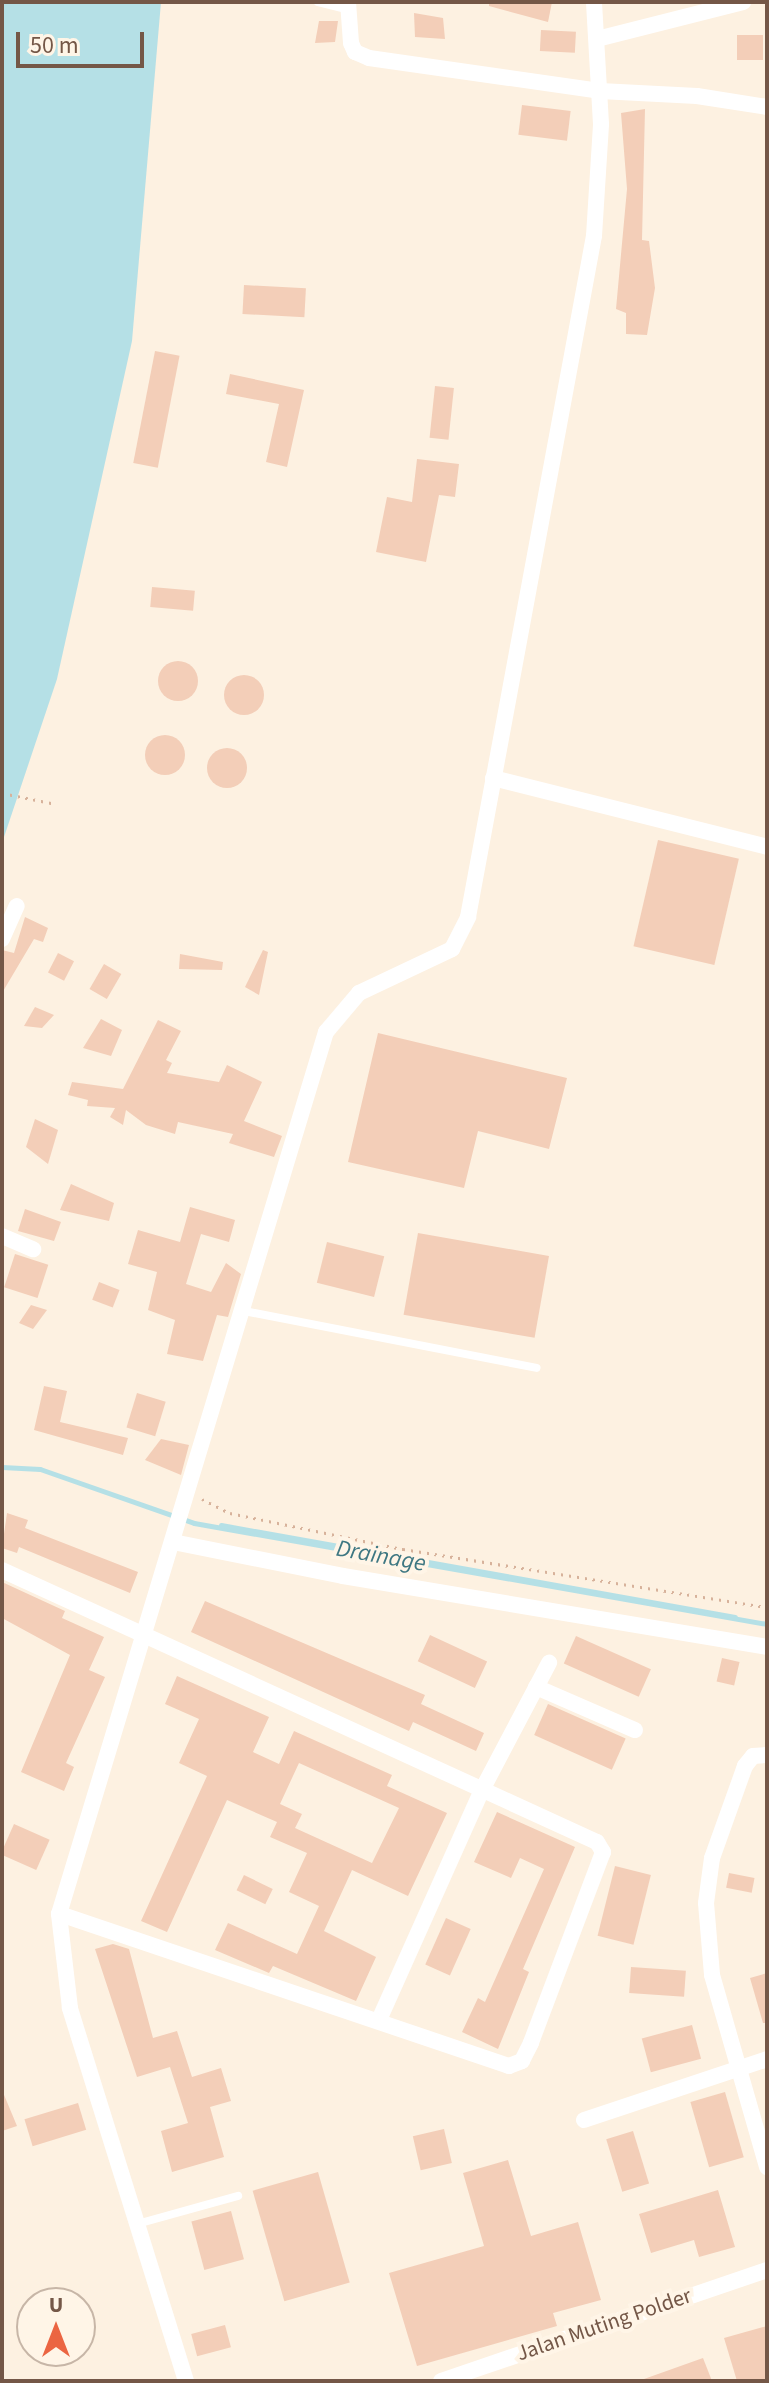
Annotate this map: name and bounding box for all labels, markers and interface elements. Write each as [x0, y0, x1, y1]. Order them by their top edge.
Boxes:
scale bar [20, 16, 148, 66]
text: 50 m [30, 28, 79, 63]
water label: Drainage [334, 1534, 428, 1578]
street label: Jalan Muting Polder [513, 2283, 695, 2367]
north arrow [16, 2287, 96, 2367]
text: U [49, 2289, 63, 2321]

